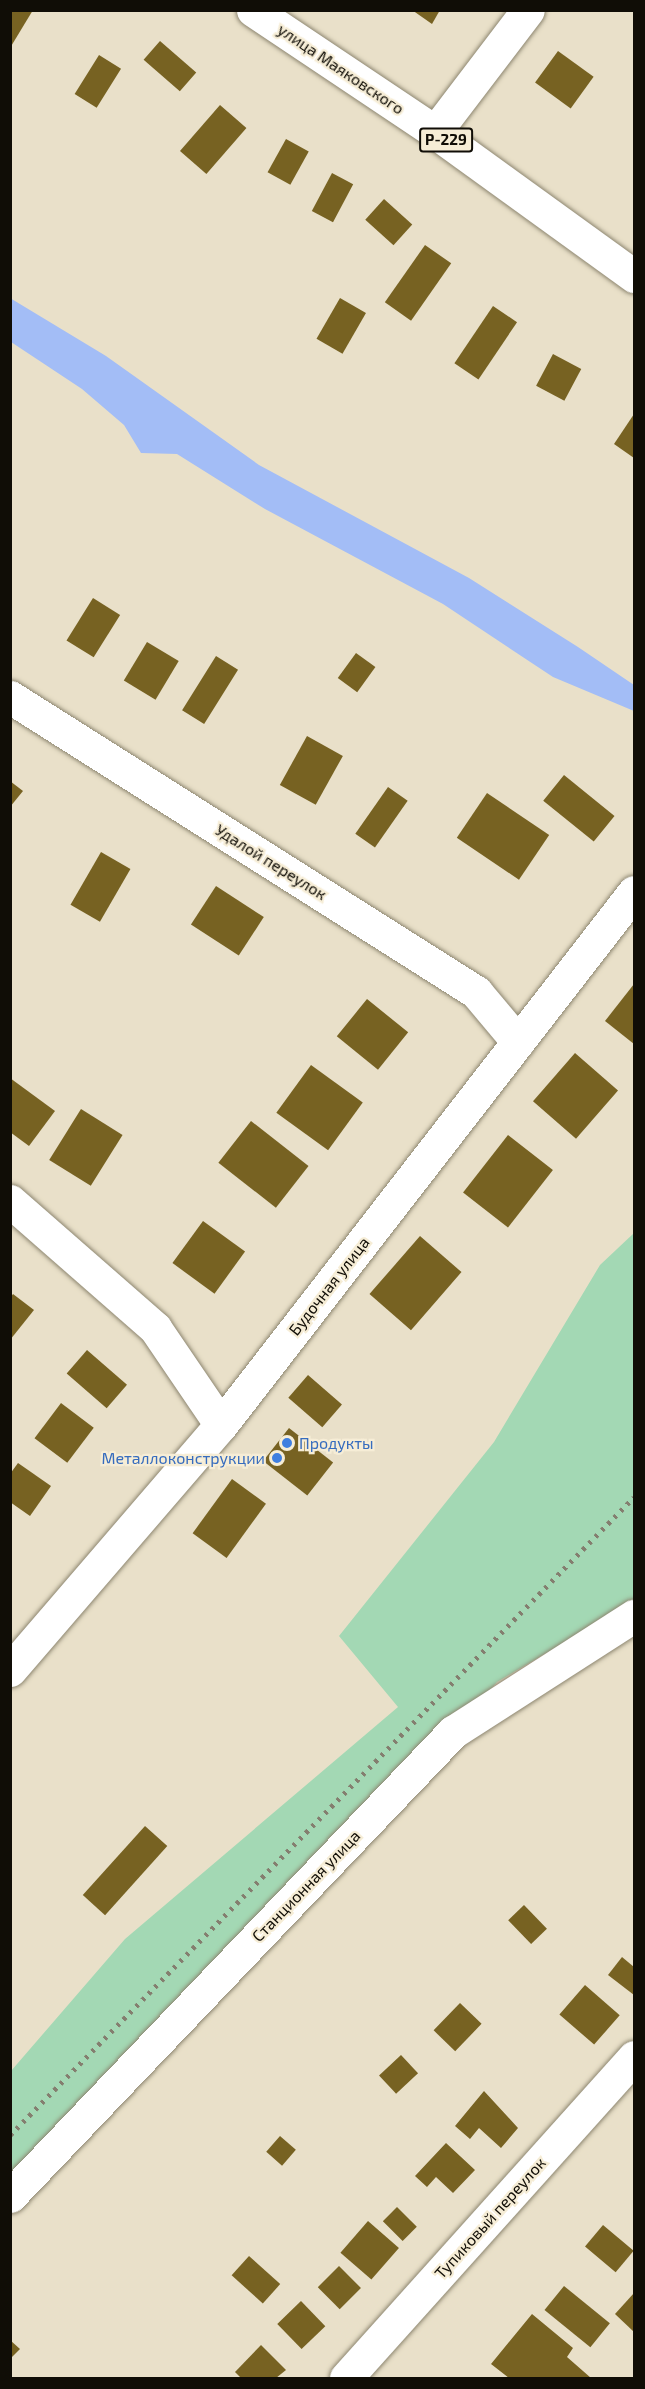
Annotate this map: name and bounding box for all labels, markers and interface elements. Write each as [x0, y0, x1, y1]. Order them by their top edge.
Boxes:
street label: улица Маяковского [274, 20, 408, 118]
road number: Р-229 [419, 128, 473, 152]
street label: Удалой переулок [212, 820, 330, 904]
street label: Будочная улица [285, 1233, 373, 1339]
place label: Продукты [299, 1433, 374, 1453]
marker: Продукты [280, 1436, 294, 1450]
place label: Металлоконструкции [102, 1448, 265, 1468]
marker: Металлоконструкции [270, 1451, 284, 1465]
street label: Станционная улица [248, 1826, 364, 1946]
street label: Тупиковый переулок [430, 2153, 550, 2283]

